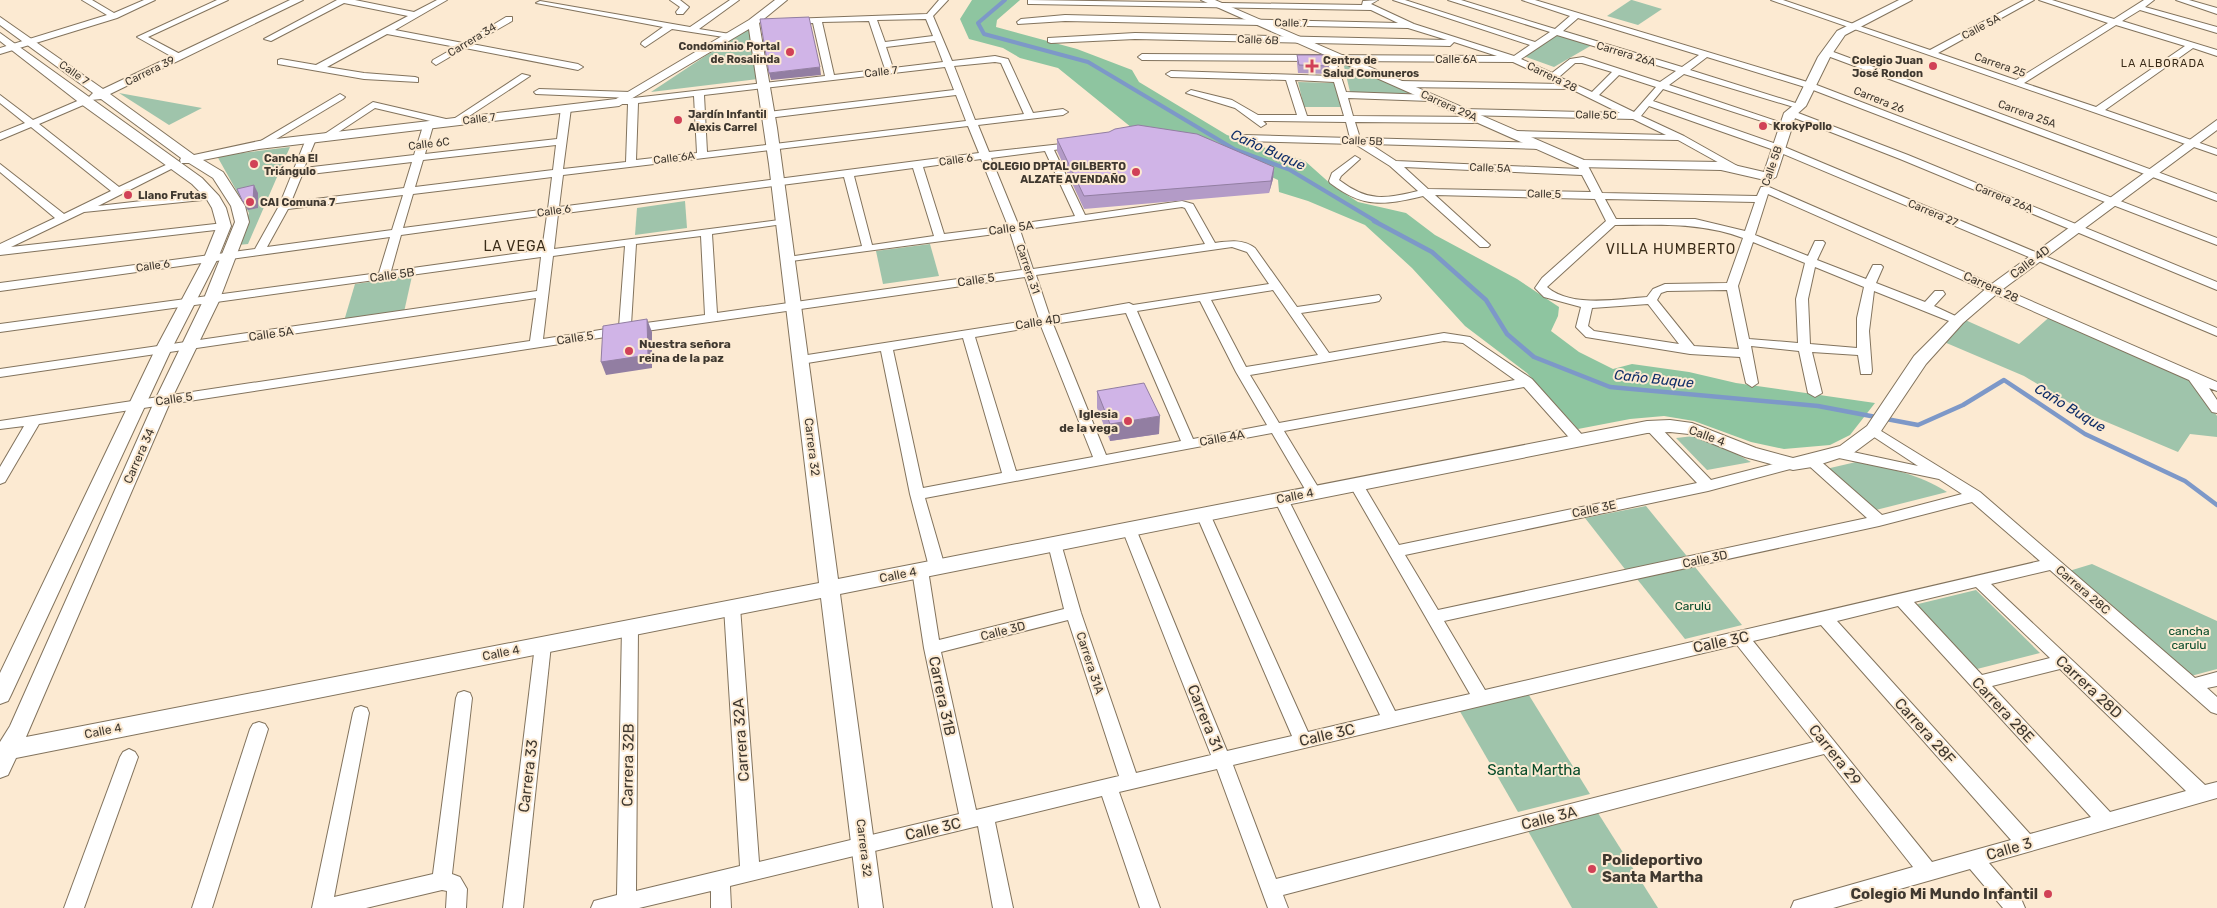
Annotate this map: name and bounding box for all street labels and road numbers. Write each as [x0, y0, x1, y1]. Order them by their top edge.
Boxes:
street label: Calle 5A [1960, 11, 2003, 42]
street label: Calle 7 [1274, 16, 1308, 30]
street label: Carrera 34 [445, 20, 499, 60]
street label: Calle 6B [1237, 33, 1279, 47]
street label: Carrera 26A [1595, 39, 1658, 69]
street label: Carrera 25 [1973, 50, 2028, 80]
street label: Carrera 39 [123, 53, 177, 89]
street label: Calle 6A [1435, 53, 1477, 66]
street label: Calle 7 [57, 58, 92, 88]
street label: Carrera 28 [1525, 59, 1579, 95]
street label: Calle 7 [864, 64, 899, 80]
street label: Carrera 26 [1852, 84, 1907, 116]
street label: Carrera 29A [1419, 88, 1480, 125]
street label: Carrera 25A [1996, 97, 2058, 131]
street label: Calle 5C [1575, 108, 1617, 122]
street label: Calle 7 [462, 110, 497, 127]
street label: Calle 5B [1341, 134, 1383, 148]
street label: Calle 6C [408, 135, 450, 153]
street label: Calle 5B [1759, 144, 1785, 188]
street label: Calle 6A [653, 149, 696, 167]
street label: Calle 6 [938, 151, 974, 169]
street label: Calle 5A [1469, 161, 1512, 175]
street label: Carrera 26A [1973, 181, 2035, 216]
street label: Calle 5 [1527, 187, 1562, 201]
street label: Carrera 27 [1906, 197, 1960, 229]
street label: Calle 6 [536, 202, 572, 220]
street label: Calle 5A [988, 218, 1034, 238]
street label: Carrera 31 [1013, 242, 1043, 296]
street label: Calle 4D [2007, 243, 2053, 281]
street label: Calle 6 [135, 257, 171, 275]
street label: Calle 5B [369, 265, 415, 285]
street label: Carrera 28 [1961, 269, 2021, 305]
street label: Calle 5 [957, 270, 995, 290]
street label: Calle 4D [1014, 312, 1062, 332]
street label: Calle 5A [248, 324, 294, 344]
street label: Calle 5 [556, 328, 594, 348]
street label: Calle 5 [155, 389, 193, 409]
street label: Carrera 32 [801, 417, 823, 477]
street label: Calle 4 [1687, 423, 1728, 449]
street label: Carrera 34 [121, 426, 158, 486]
street label: Calle 4A [1198, 427, 1246, 449]
street label: Calle 4 [1275, 485, 1315, 506]
street label: Calle 3E [1571, 498, 1617, 520]
street label: Calle 3D [1681, 547, 1729, 571]
street label: Carrera 28C [2053, 563, 2113, 617]
street label: Calle 4 [878, 564, 918, 585]
street label: Calle 3D [979, 619, 1027, 643]
street label: Calle 3C [1691, 627, 1751, 657]
street label: Carrera 31A [1073, 630, 1107, 696]
street label: Calle 4 [481, 642, 521, 663]
street label: Carrera 28D [2052, 652, 2126, 722]
street label: Carrera 31B [925, 655, 959, 737]
street label: Carrera 28E [1968, 674, 2038, 746]
street label: Carrera 31 [1183, 682, 1227, 754]
street label: Carrera 28F [1891, 694, 1959, 768]
street label: Carrera 32A [729, 698, 753, 782]
street label: Calle 4 [83, 720, 123, 741]
street label: Calle 3C [1297, 720, 1357, 750]
street label: Carrera 29 [1805, 721, 1865, 789]
street label: Carrera 32B [618, 723, 638, 807]
street label: Carrera 33 [515, 738, 541, 814]
street label: Calle 3A [1519, 802, 1579, 834]
street label: Calle 3C [903, 814, 963, 844]
street label: Carrera 32 [853, 818, 875, 878]
street label: Calle 3 [1984, 834, 2034, 864]

